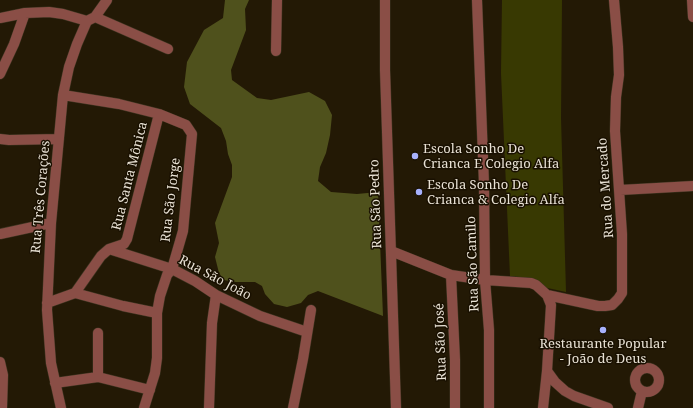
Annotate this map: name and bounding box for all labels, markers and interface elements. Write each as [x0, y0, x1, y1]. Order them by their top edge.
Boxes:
street label: Rua Santa Mônica [109, 120, 151, 232]
street label: Rua do Mercado [595, 137, 617, 239]
street label: Rua Três Corações [28, 140, 54, 254]
place label: Escola Sonho De Crianca E Colegio Alfa [423, 141, 559, 172]
marker: Escola Sonho De Crianca E Colegio Alfa [410, 151, 420, 161]
street label: Rua São Jorge [158, 157, 184, 243]
street label: Rua São Pedro [367, 159, 385, 249]
place label: Escola Sonho De Crianca & Colegio Alfa [427, 177, 565, 208]
marker: Escola Sonho De Crianca & Colegio Alfa [414, 187, 424, 197]
street label: Rua São Camilo [464, 216, 482, 312]
street label: Rua São João [176, 252, 254, 304]
street label: Rua São José [432, 303, 450, 381]
marker: Restaurante Popular - João de Deus [598, 325, 608, 335]
place label: Restaurante Popular - João de Deus [539, 336, 667, 367]

